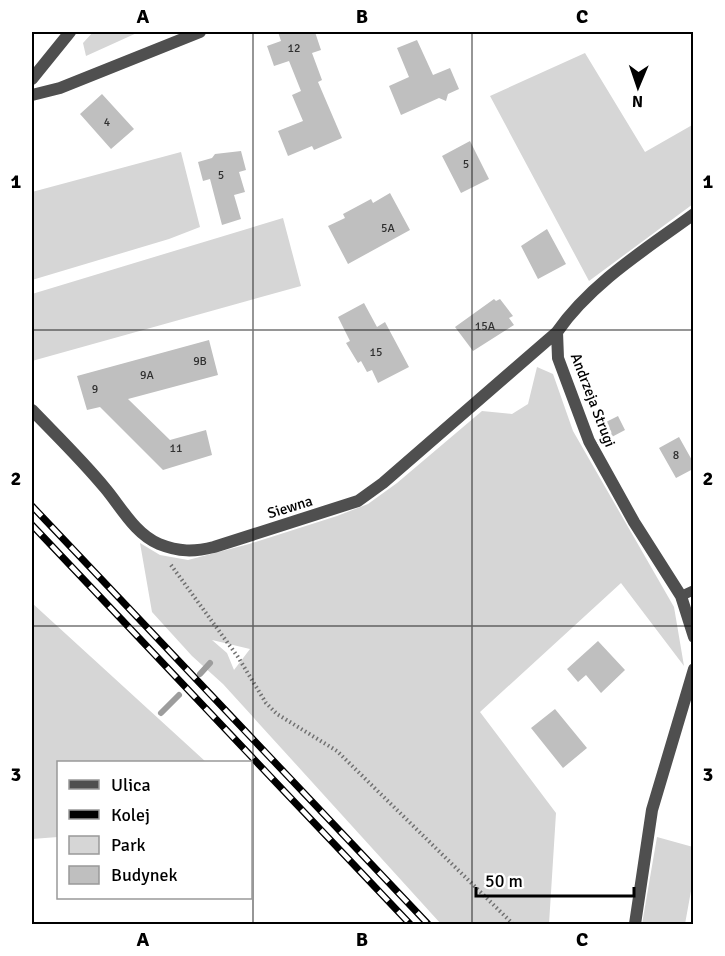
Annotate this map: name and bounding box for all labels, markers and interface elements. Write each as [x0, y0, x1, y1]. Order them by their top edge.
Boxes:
text: A [137, 4, 150, 29]
text: B [356, 4, 368, 29]
text: C [576, 4, 588, 29]
house number: 12 [288, 41, 300, 56]
north arrow [608, 57, 668, 117]
text: N [632, 91, 643, 111]
house number: 4 [104, 115, 111, 130]
house number: 5 [463, 157, 469, 172]
house number: 5 [218, 168, 224, 183]
text: 1 [11, 169, 22, 194]
text: 1 [703, 169, 714, 194]
house number: 5A [381, 221, 396, 236]
house number: 15A [475, 319, 496, 334]
house number: 15 [370, 345, 382, 360]
street label: Andrzeja Strugi [567, 350, 619, 450]
house number: 9B [193, 354, 207, 369]
house number: 9A [140, 368, 155, 383]
house number: 9 [92, 382, 98, 397]
house number: 11 [170, 441, 182, 456]
house number: 8 [673, 448, 679, 463]
text: 2 [11, 466, 21, 491]
text: 2 [703, 466, 713, 491]
street label: Siewna [265, 492, 315, 522]
legend [57, 761, 252, 899]
text: 3 [11, 762, 21, 787]
text: 3 [703, 762, 713, 787]
text: Ulica [111, 774, 151, 796]
text: Kolej [111, 804, 150, 826]
text: Park [111, 834, 146, 856]
scale bar [476, 860, 634, 898]
text: Budynek [111, 864, 178, 886]
text: 50 m [485, 870, 523, 892]
text: A [137, 927, 150, 952]
text: B [356, 927, 368, 952]
text: C [576, 927, 588, 952]

